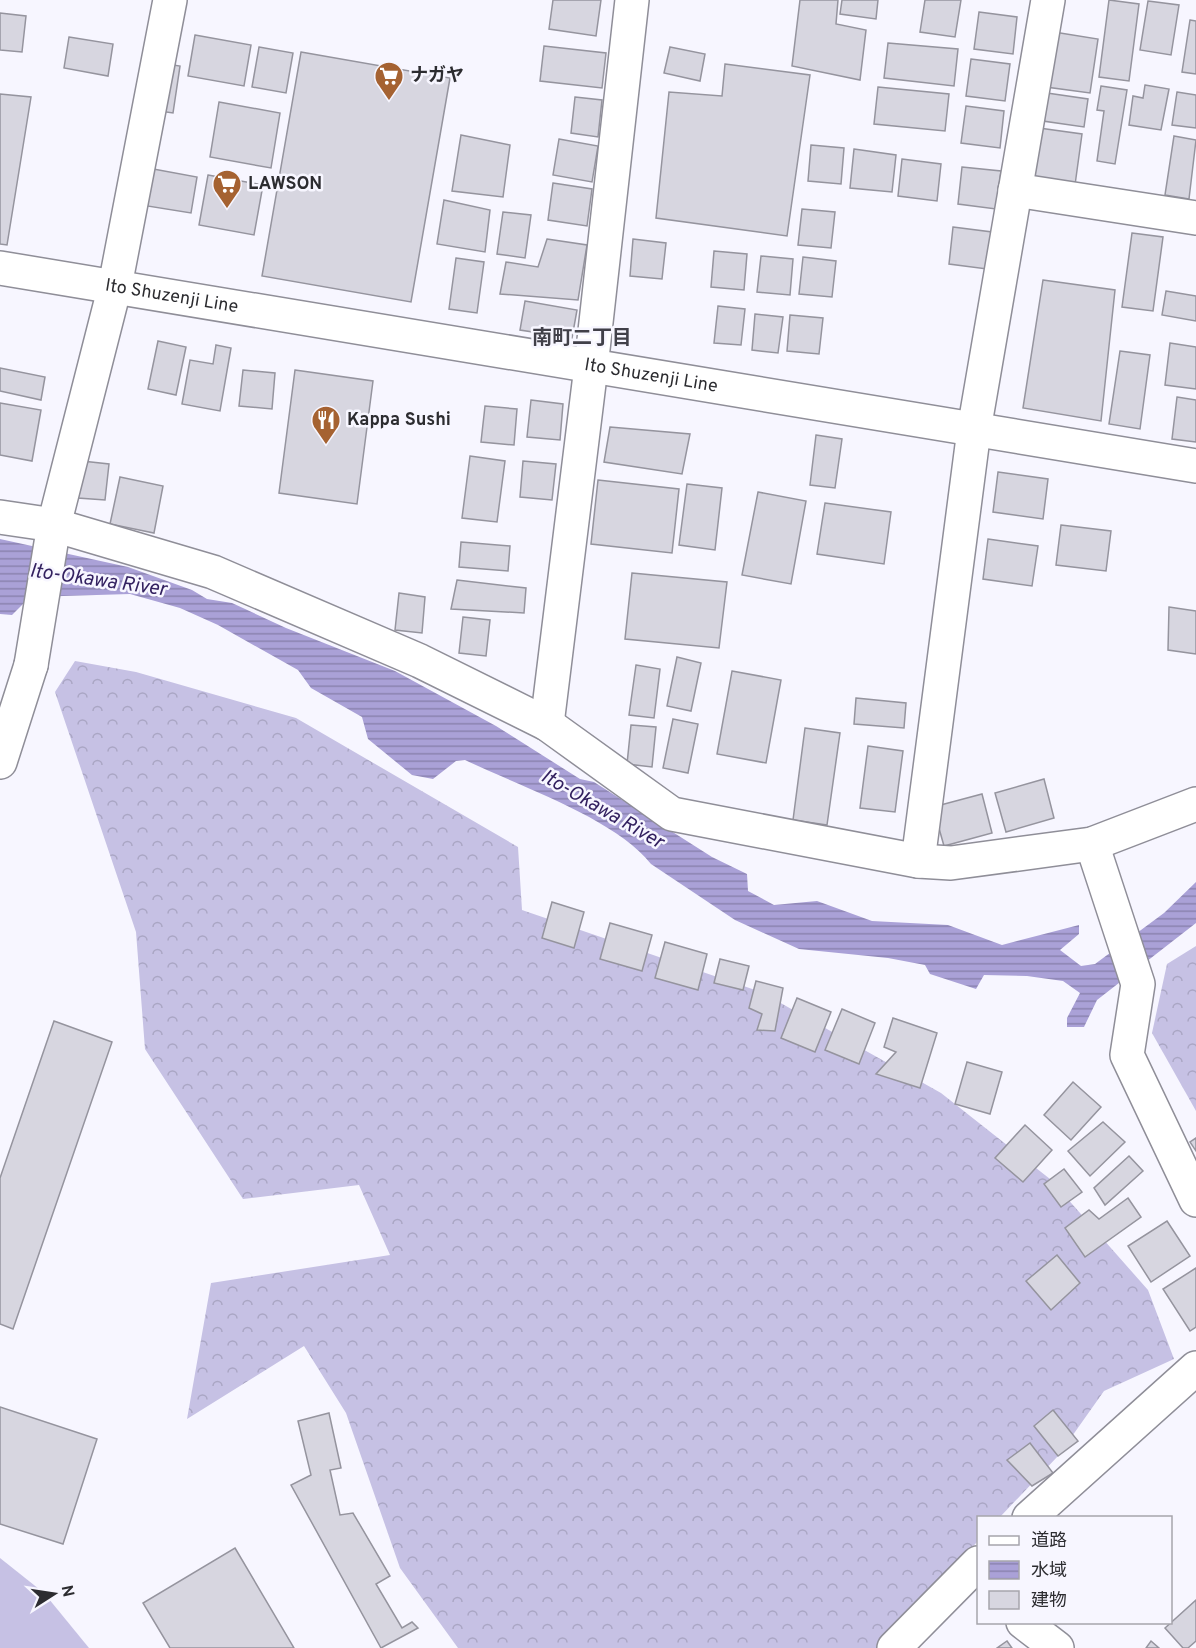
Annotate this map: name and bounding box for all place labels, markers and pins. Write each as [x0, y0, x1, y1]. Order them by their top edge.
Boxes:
supermarket icon: ナガヤ [373, 60, 405, 102]
place label: ナガヤ [410, 65, 464, 88]
supermarket icon: LAWSON [211, 168, 243, 210]
place label: LAWSON [248, 173, 322, 196]
restaurant icon: Kappa Sushi [310, 404, 342, 446]
place label: Kappa Sushi [347, 409, 451, 432]

